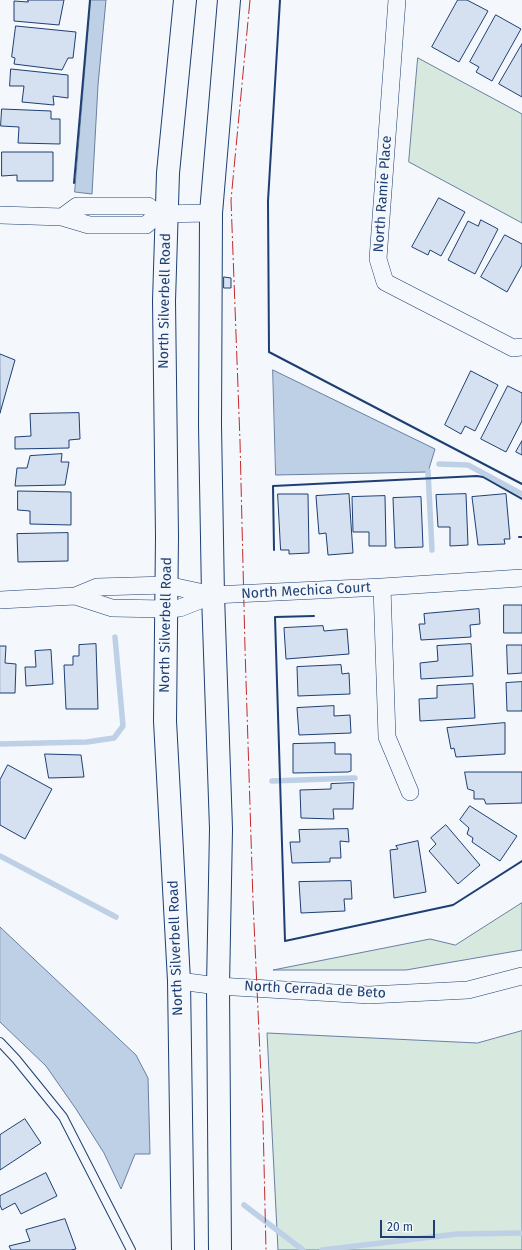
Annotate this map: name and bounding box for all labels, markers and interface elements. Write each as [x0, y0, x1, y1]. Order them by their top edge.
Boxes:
street label: North Ramie Place [371, 135, 395, 253]
street label: North Silverbell Road [155, 233, 175, 369]
street label: North Silverbell Road [156, 557, 176, 693]
street label: North Mechica Court [241, 579, 371, 603]
street label: North Silverbell Road [165, 880, 187, 1016]
street label: North Cerrada de Beto [244, 978, 386, 1002]
scale bar [382, 1212, 437, 1238]
text: 20 m [387, 1220, 413, 1234]

